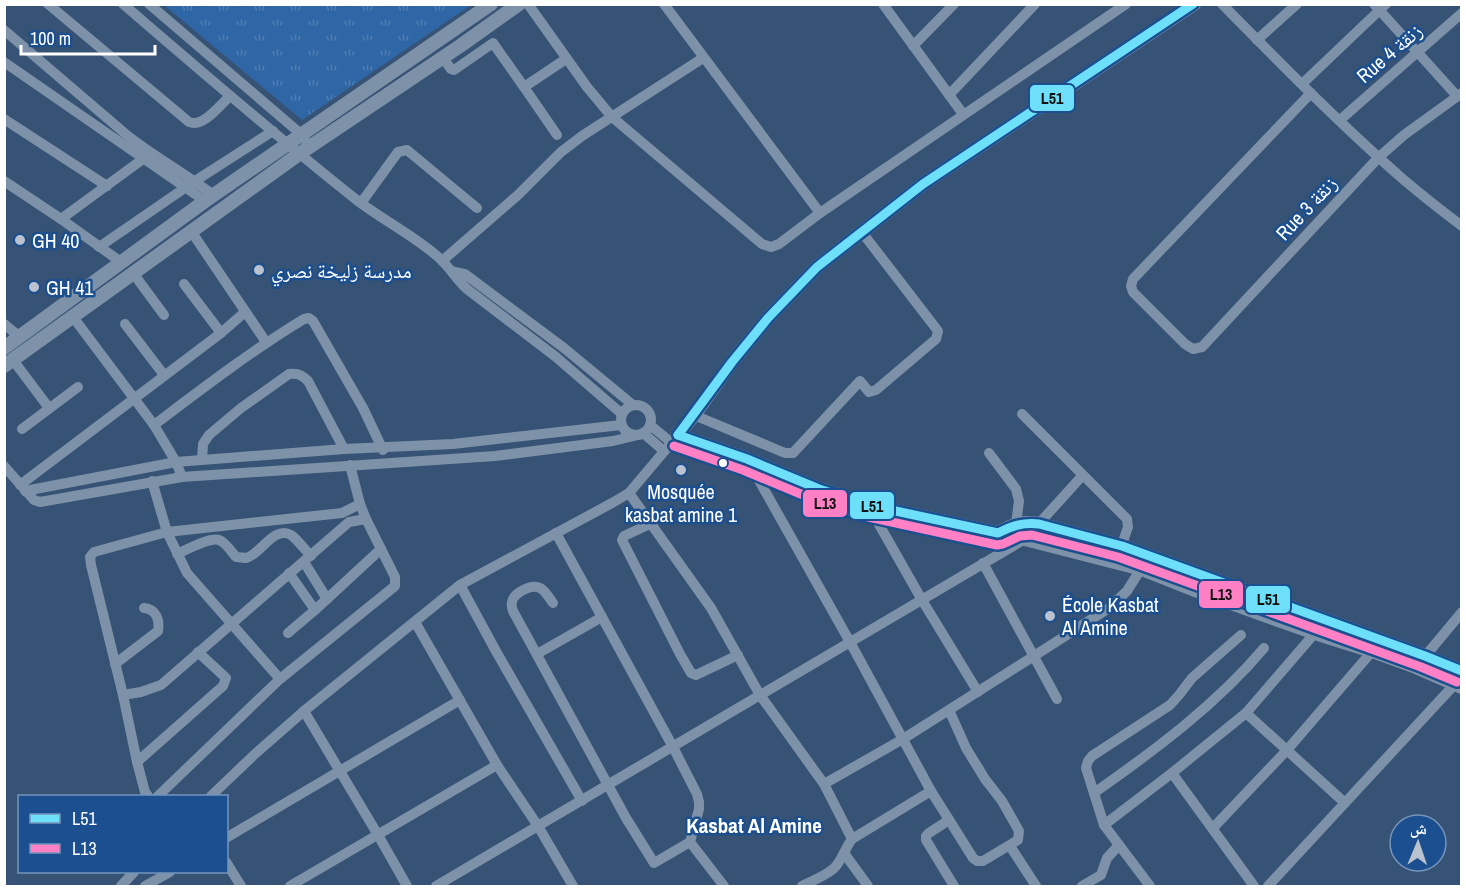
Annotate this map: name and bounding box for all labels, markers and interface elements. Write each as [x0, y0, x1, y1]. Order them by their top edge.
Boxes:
street label: Rue 4 زنقة [1351, 17, 1427, 89]
scale bar [21, 18, 154, 56]
text: 100 m [30, 26, 71, 51]
line badge: L51 [1029, 84, 1075, 112]
text: L51 [1041, 87, 1064, 109]
street label: Rue 3 زنقة [1269, 170, 1343, 246]
place label: GH 40 [32, 227, 79, 254]
marker: GH 40 [13, 233, 27, 247]
place label: مدرسة زليخة نصري [271, 257, 412, 287]
marker: مدرسة زليخة نصري [252, 263, 266, 277]
place label: GH 41 [46, 274, 93, 301]
marker: GH 41 [27, 280, 41, 294]
unlabelled marker [717, 457, 729, 469]
marker: Mosquée kasbat amine 1 [674, 463, 688, 477]
place label: Mosquée kasbat amine 1 [625, 478, 737, 528]
line badge: L13 [802, 489, 848, 518]
line badge: L51 [849, 491, 895, 520]
text: L13 [814, 492, 836, 514]
text: L51 [861, 495, 884, 517]
line badge: L13 [1198, 580, 1244, 609]
text: L13 [1210, 583, 1232, 605]
line badge: L51 [1245, 585, 1291, 614]
text: L51 [1257, 588, 1280, 610]
place label: École Kasbat Al Amine [1061, 591, 1159, 641]
marker: École Kasbat Al Amine [1043, 609, 1057, 623]
legend [18, 795, 228, 873]
text: L51 [72, 806, 97, 831]
district label: Kasbat Al Amine [686, 811, 822, 840]
north arrow [1388, 813, 1448, 873]
text: ش [1410, 817, 1427, 839]
text: L13 [72, 836, 97, 861]

